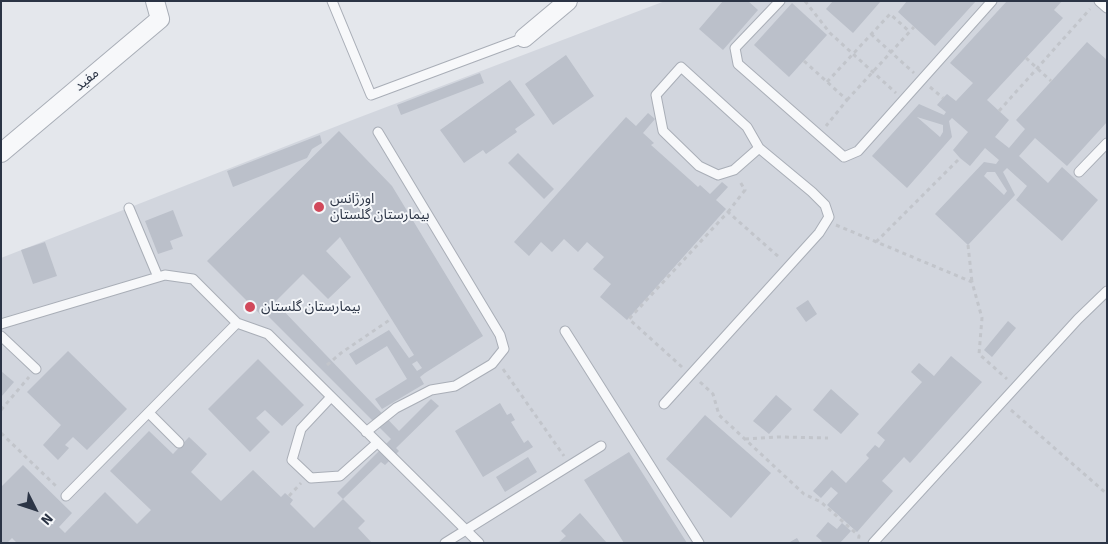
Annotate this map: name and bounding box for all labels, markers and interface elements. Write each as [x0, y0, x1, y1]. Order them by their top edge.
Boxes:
street label: مفید [71, 65, 103, 95]
place label: اورژانس بیمارستان گلستان [330, 191, 430, 223]
marker: اورژانس بیمارستان گلستان [312, 200, 326, 214]
place label: بیمارستان گلستان [261, 299, 361, 315]
marker: بیمارستان گلستان [243, 300, 257, 314]
north arrow [10, 484, 60, 534]
text: N [37, 510, 56, 528]

